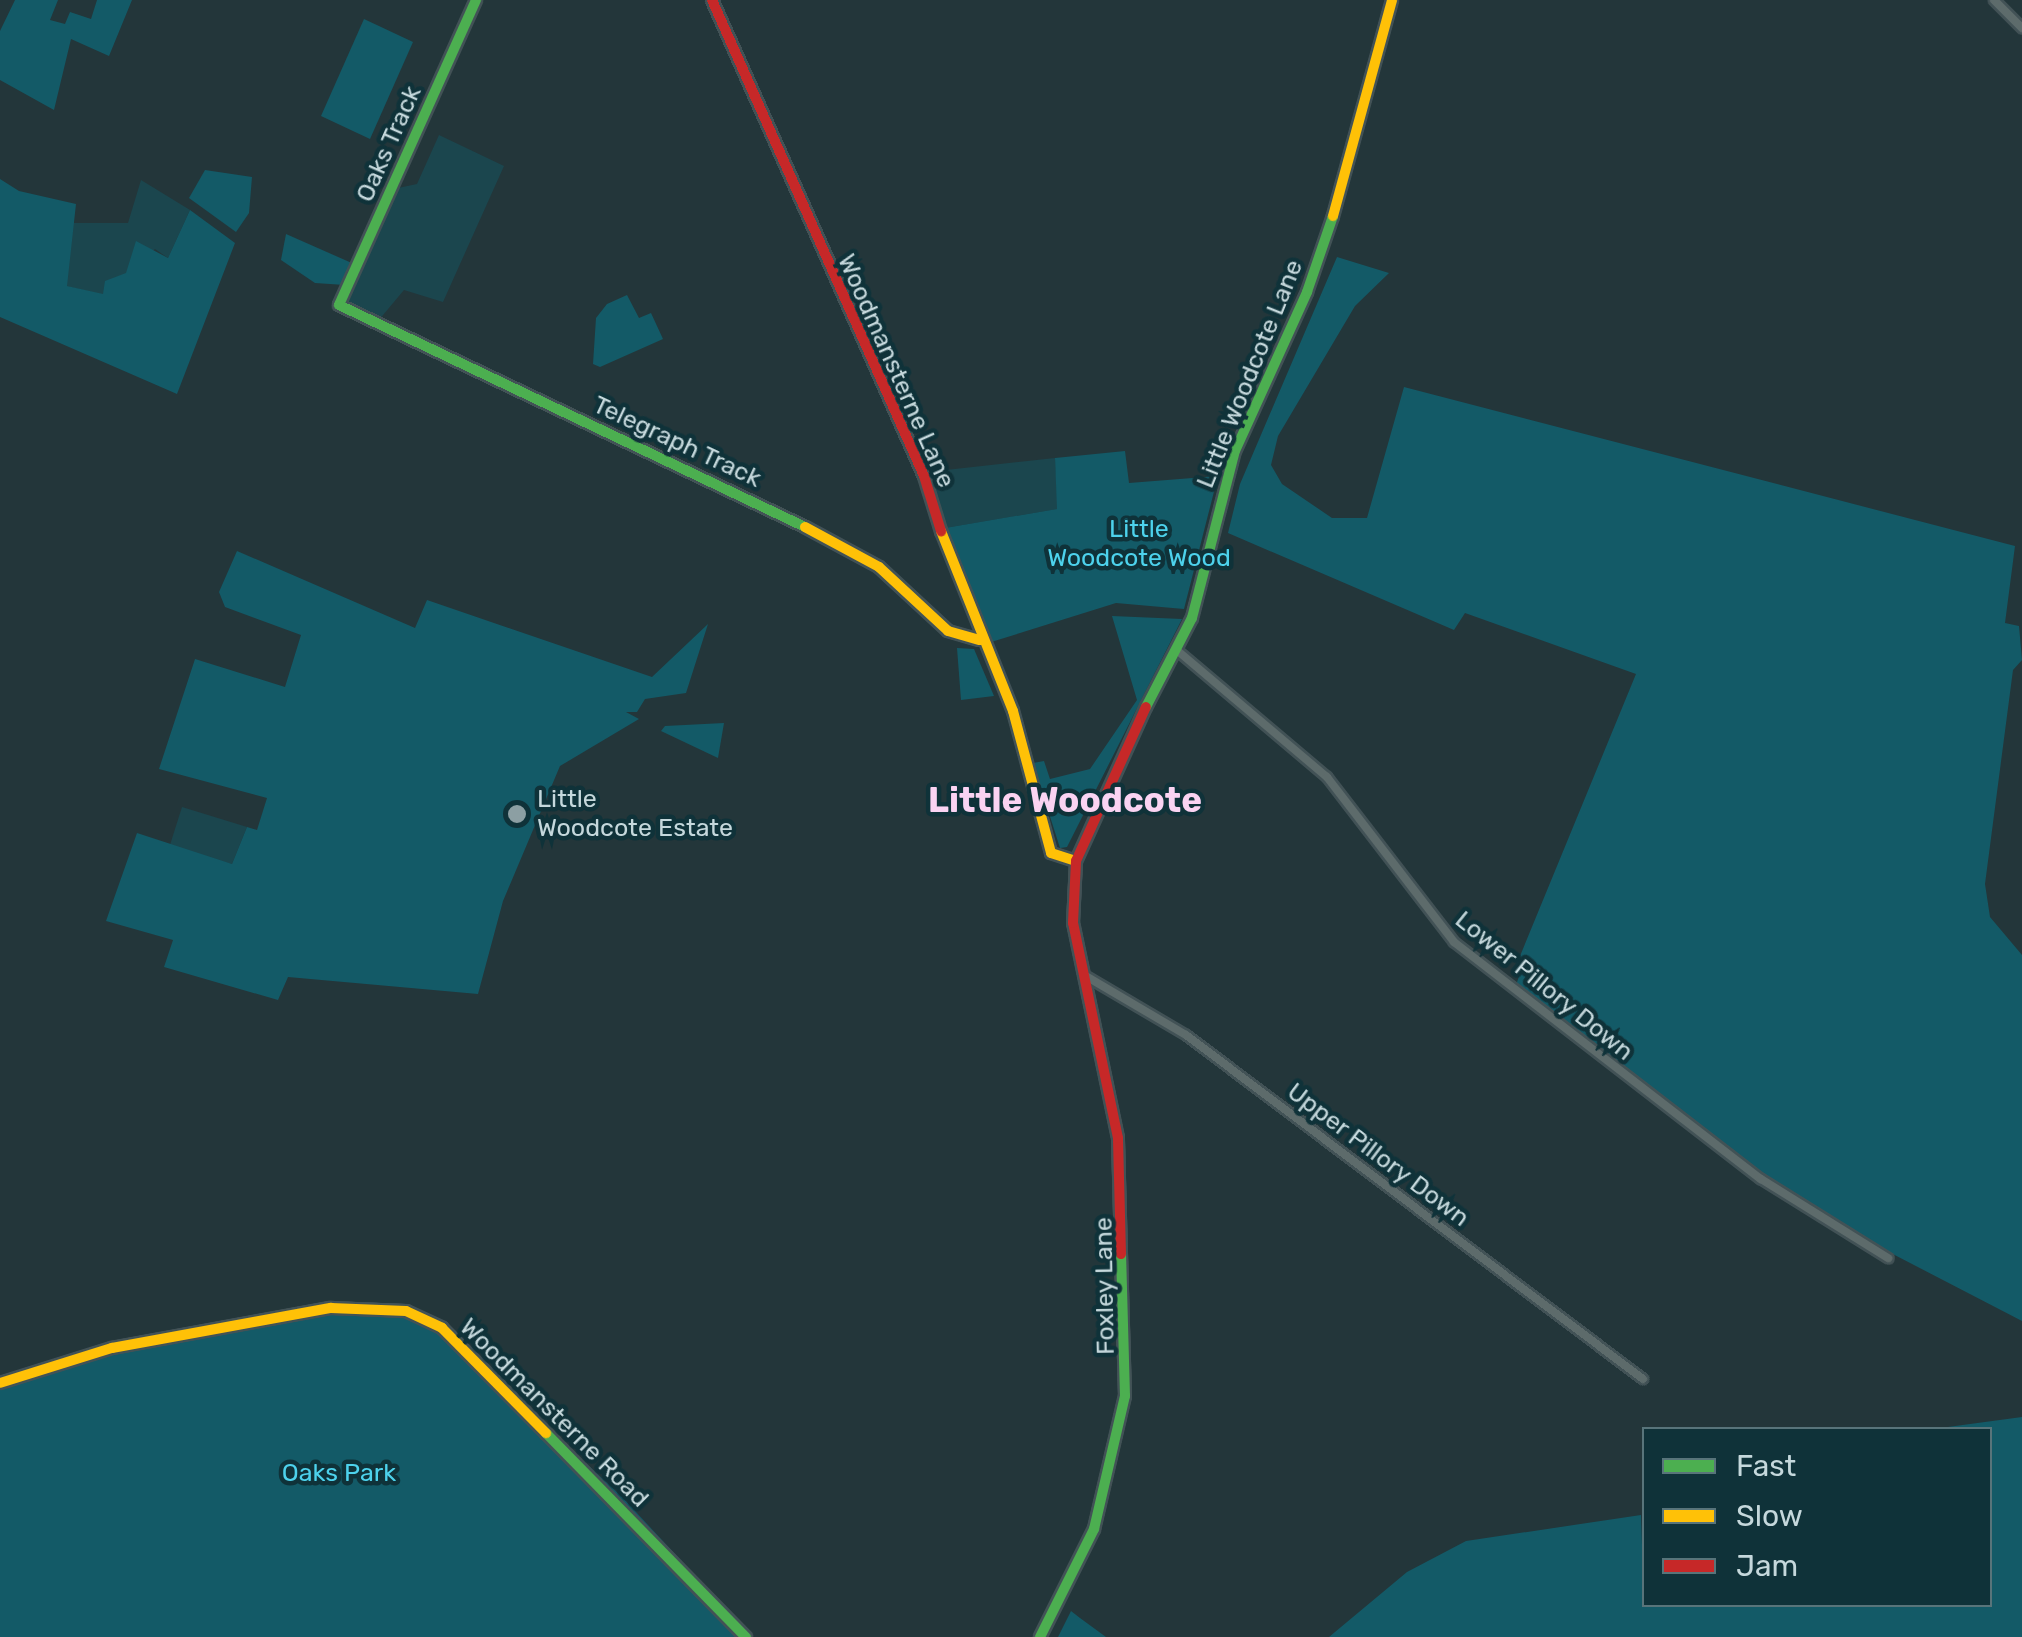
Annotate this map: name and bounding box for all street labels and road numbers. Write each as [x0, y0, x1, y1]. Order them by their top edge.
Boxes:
street label: Oaks Track [350, 81, 428, 207]
street label: Woodmansterne Lane [831, 250, 961, 492]
street label: Little Woodcote Lane [1190, 255, 1310, 493]
street label: Telegraph Track [588, 390, 766, 494]
street label: Lower Pillory Down [1448, 905, 1640, 1067]
street label: Upper Pillory Down [1281, 1076, 1475, 1234]
street label: Foxley Lane [1089, 1217, 1121, 1355]
street label: Woodmansterne Road [453, 1312, 655, 1514]

